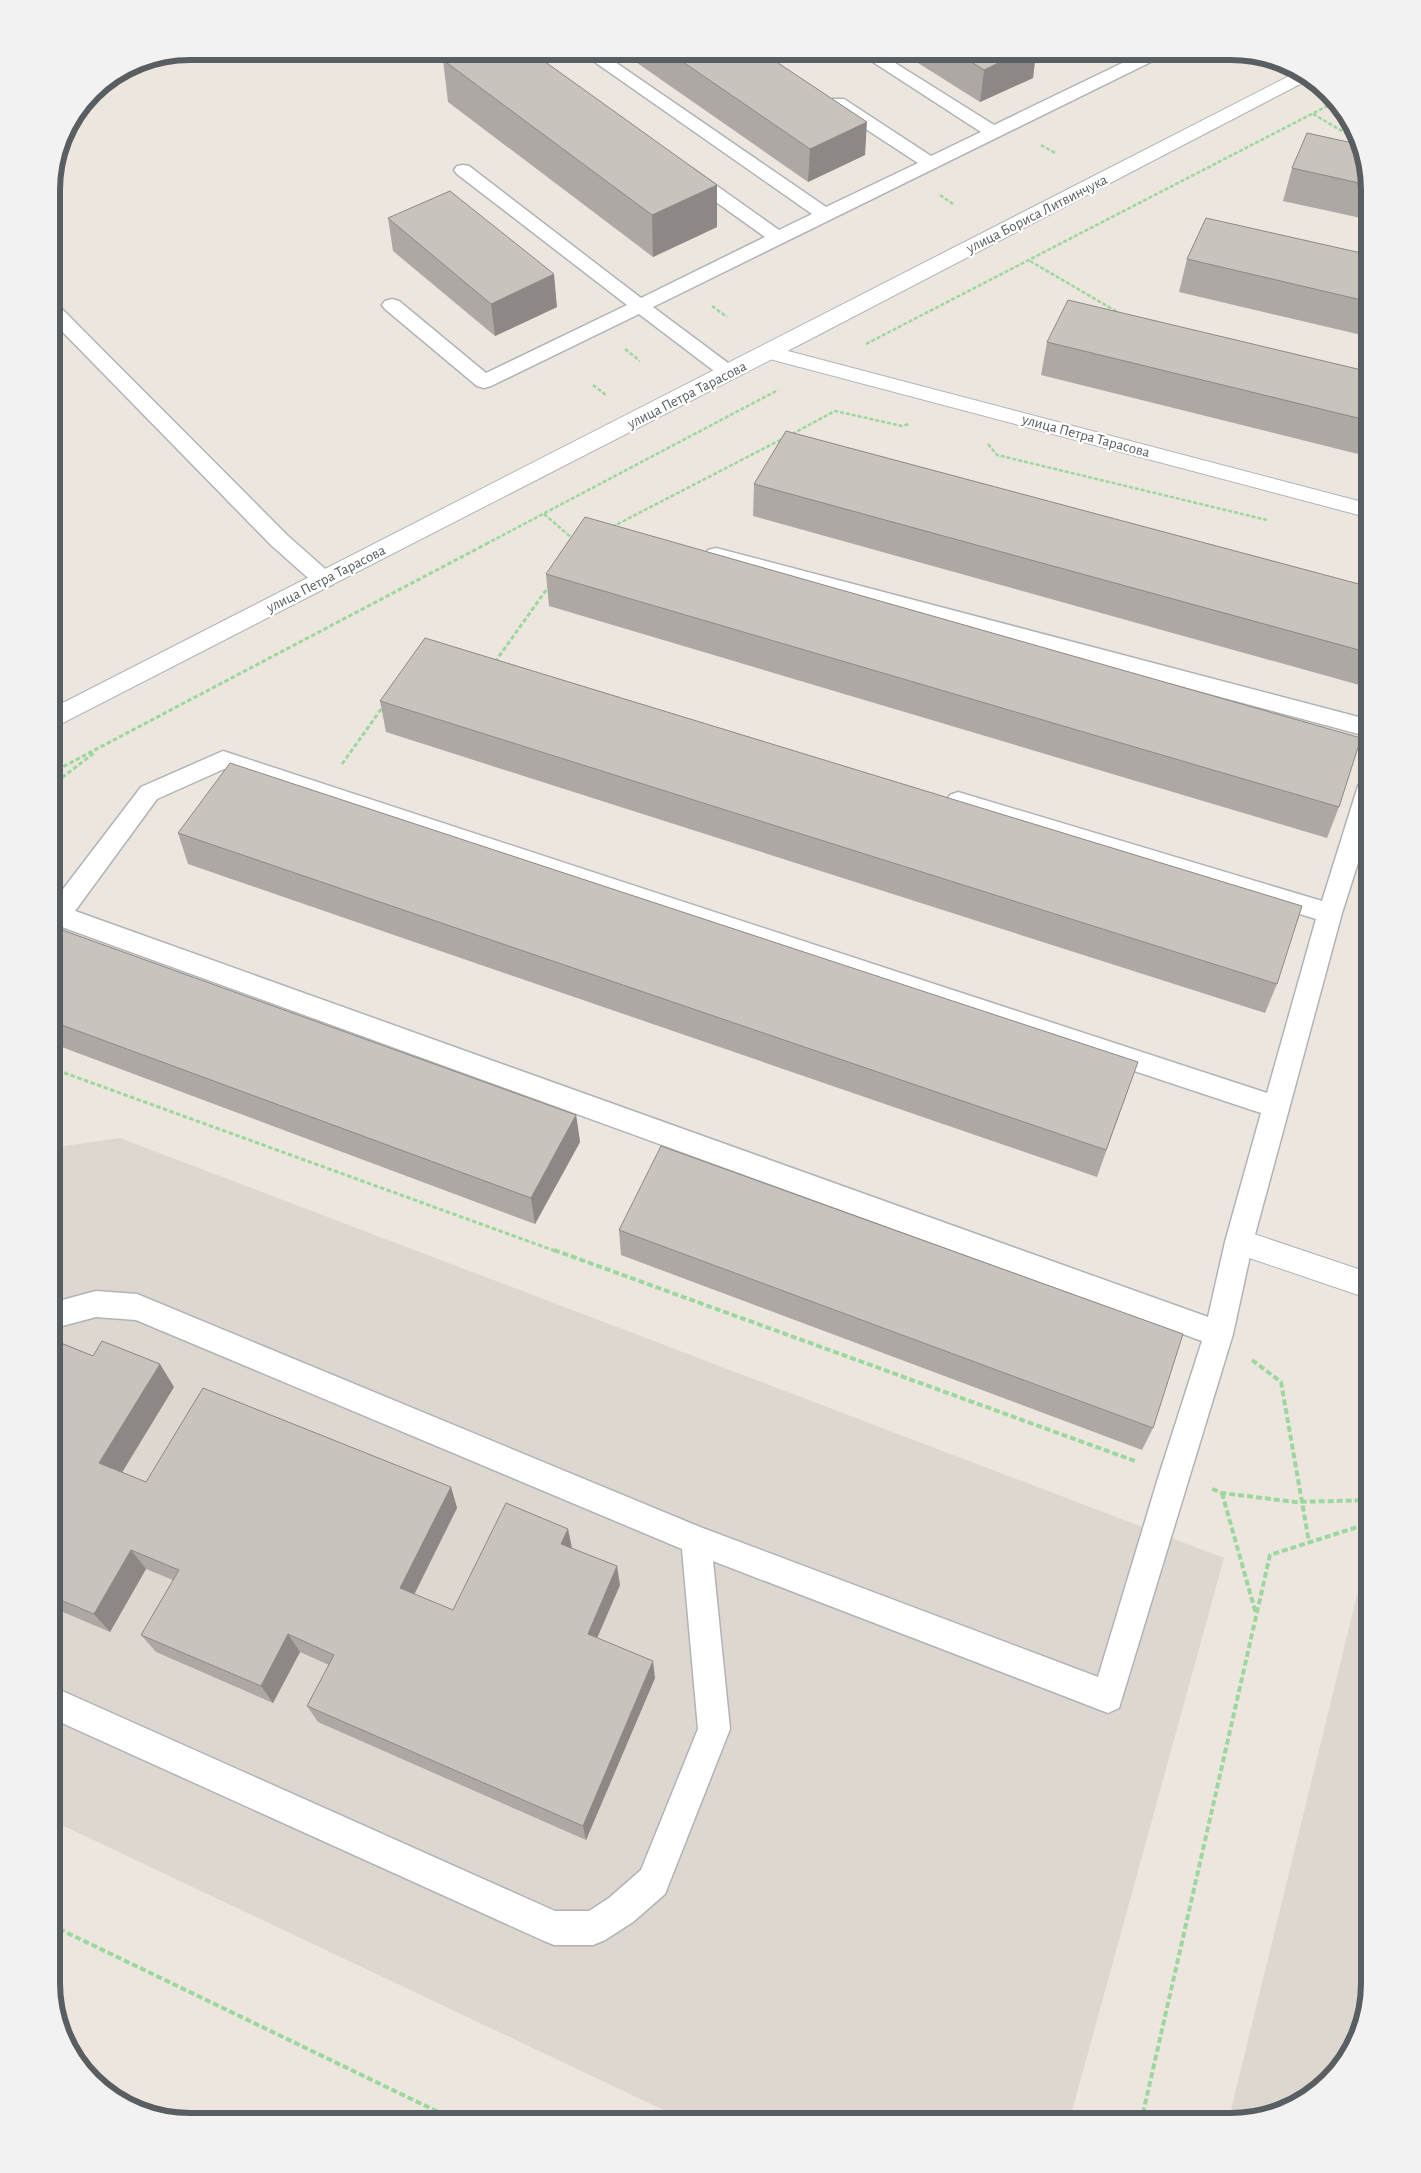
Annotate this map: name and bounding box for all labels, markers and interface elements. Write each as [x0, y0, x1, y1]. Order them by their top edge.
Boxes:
street label: улица Бориса Литвинчука [963, 172, 1110, 257]
street label: улица Петра Тарасова [624, 358, 749, 432]
street label: улица Петра Тарасова [1020, 411, 1152, 460]
street label: улица Петра Тарасова [263, 542, 388, 616]

